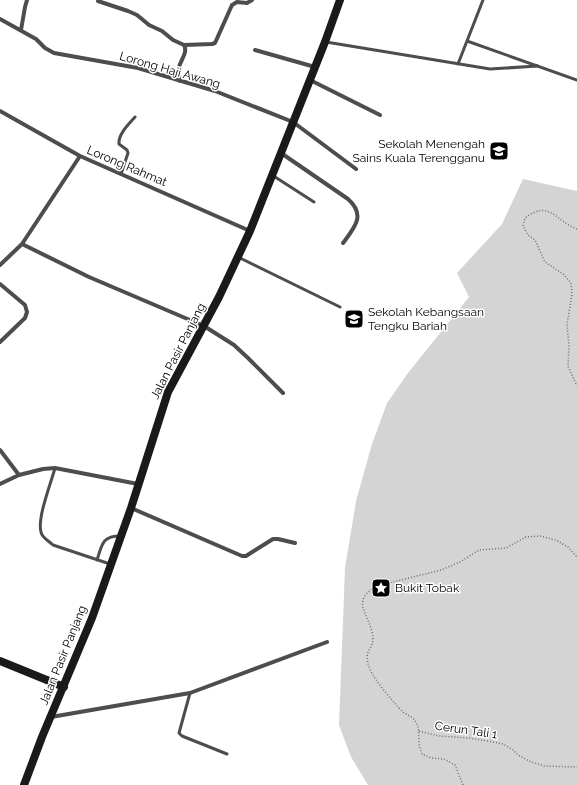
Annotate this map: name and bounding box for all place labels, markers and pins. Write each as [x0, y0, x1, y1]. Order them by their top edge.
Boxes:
place label: Sekolah Menengah Sains Kuala Terengganu [352, 137, 485, 165]
school or university icon: Sekolah Menengah Sains Kuala Terengganu [488, 140, 510, 162]
place label: Sekolah Kebangsaan Tengku Bariah [368, 305, 484, 333]
school or university icon: Sekolah Kebangsaan Tengku Bariah [343, 308, 365, 330]
place icon: Bukit Tobak [370, 577, 392, 599]
place label: Bukit Tobak [395, 581, 460, 595]

